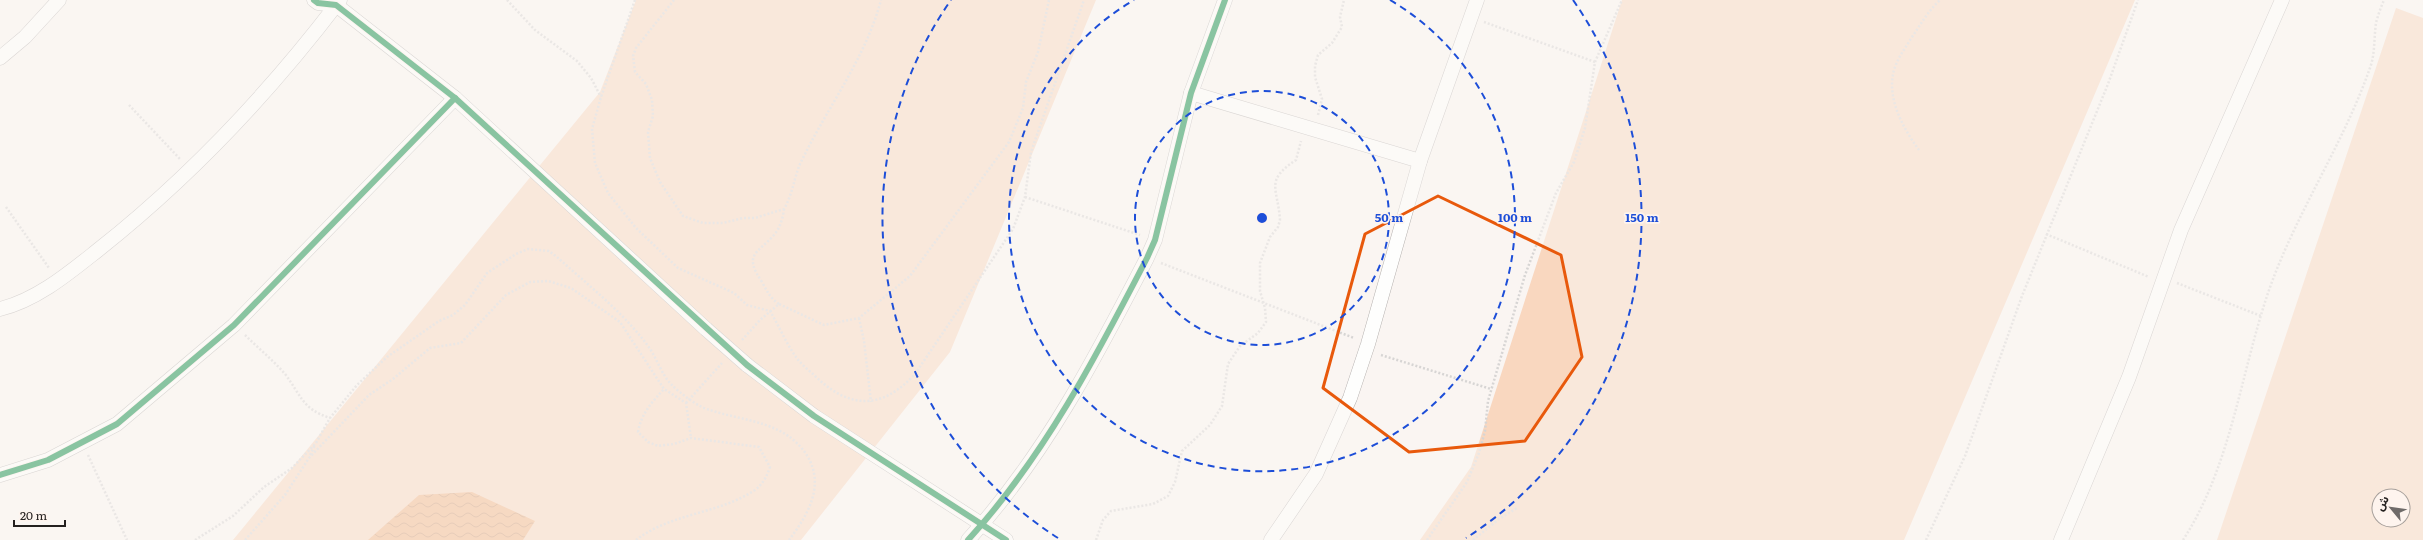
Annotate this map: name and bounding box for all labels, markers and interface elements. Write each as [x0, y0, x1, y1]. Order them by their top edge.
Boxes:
text: 50 m [1375, 208, 1403, 226]
text: 100 m [1498, 208, 1532, 226]
text: 150 m [1625, 208, 1659, 226]
centre of rings [1255, 211, 1269, 225]
north arrow [2371, 488, 2411, 528]
text: ش [2371, 492, 2392, 513]
scale bar [14, 502, 65, 528]
text: 20 m [20, 506, 47, 524]

